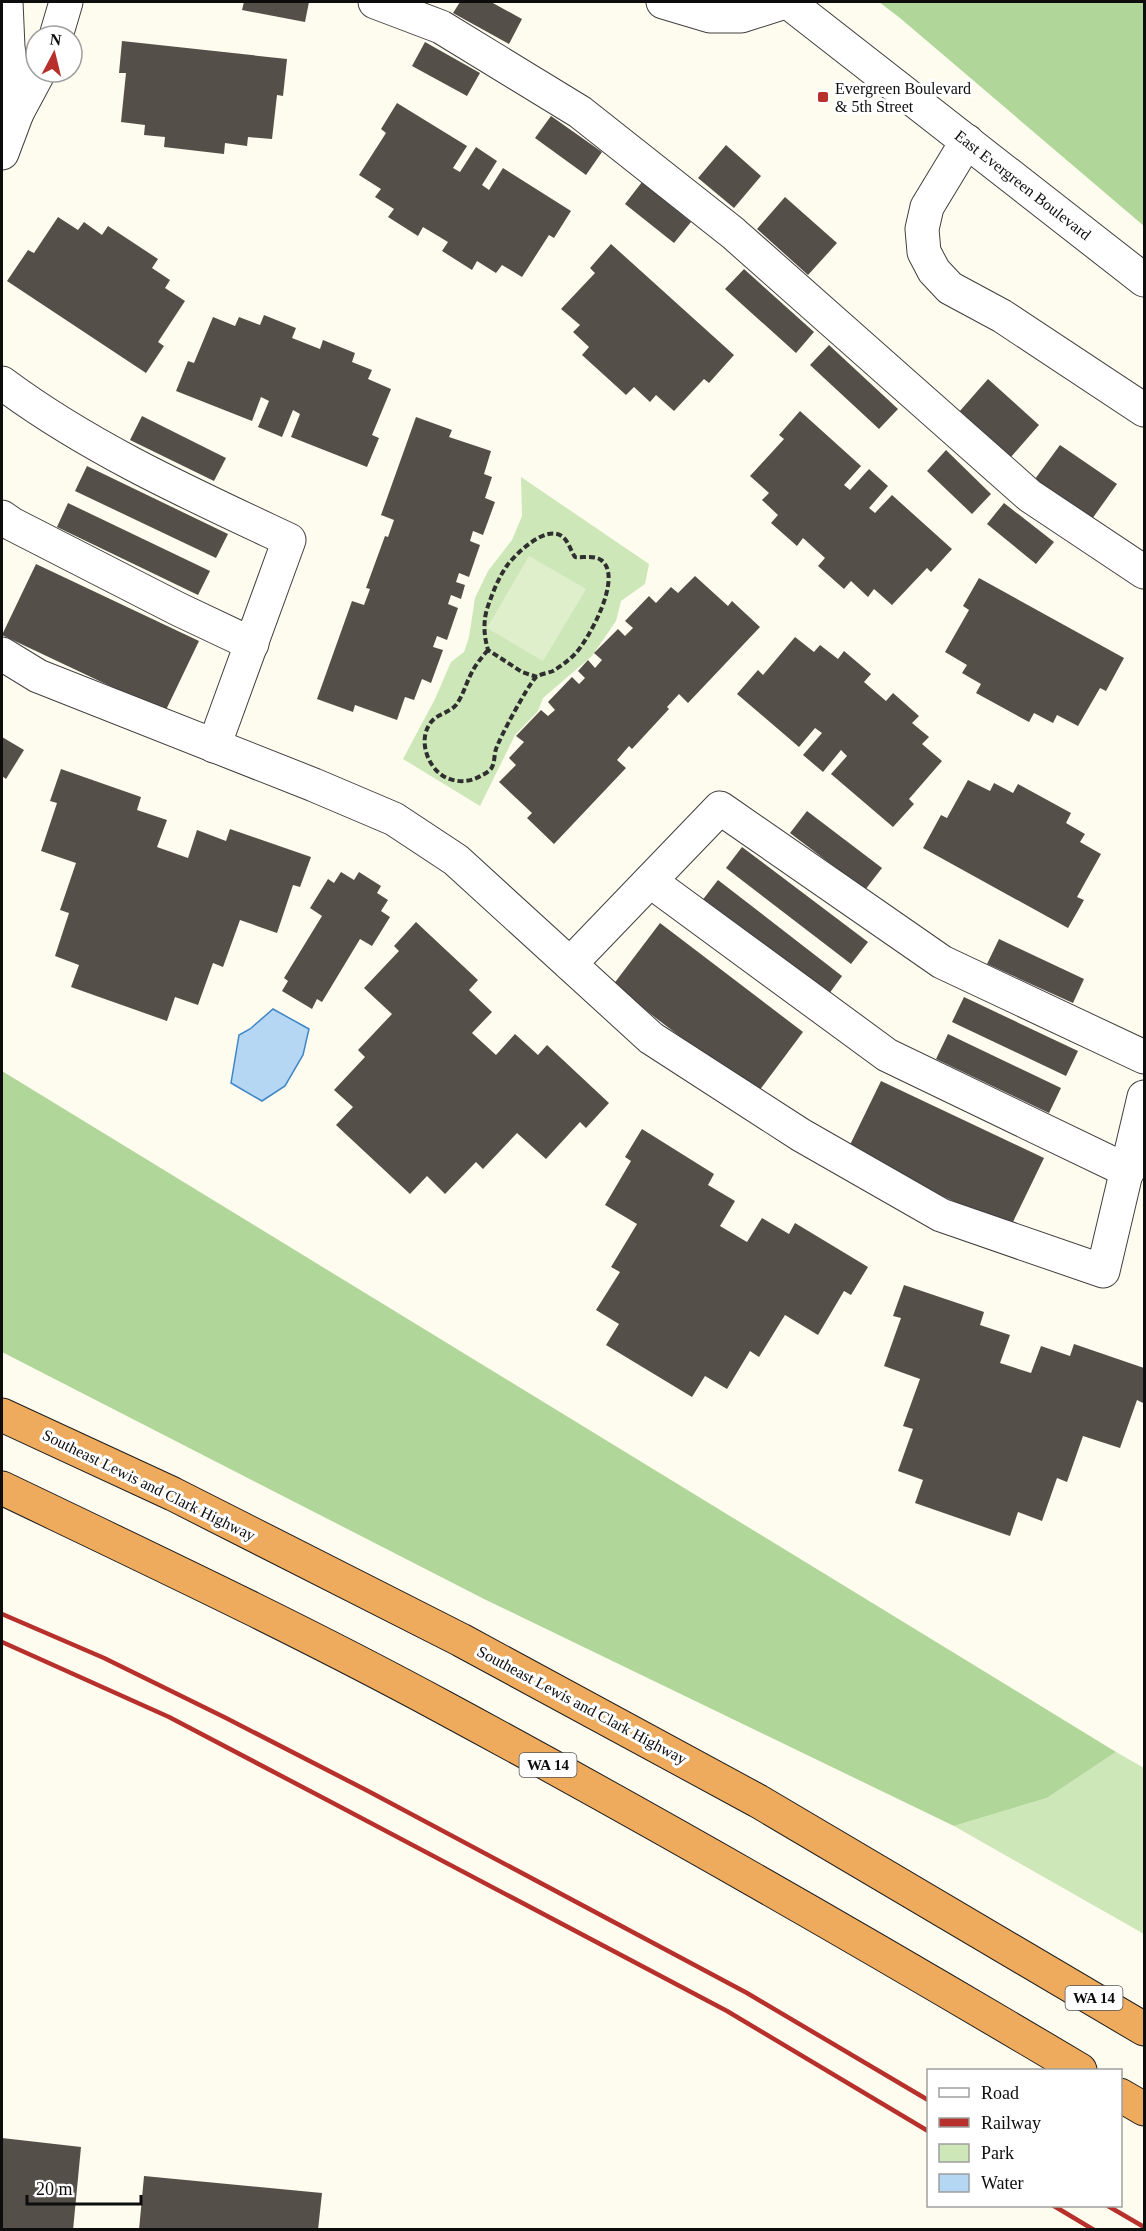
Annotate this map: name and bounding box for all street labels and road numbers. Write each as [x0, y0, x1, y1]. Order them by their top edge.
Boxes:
street label: East Evergreen Boulevard [951, 127, 1094, 244]
street label: Southeast Lewis and Clark Highway [39, 1426, 258, 1545]
street label: Southeast Lewis and Clark Highway [474, 1642, 690, 1768]
road number: WA 14 [520, 1753, 576, 1777]
road number: WA 14 [1066, 1986, 1122, 2010]

